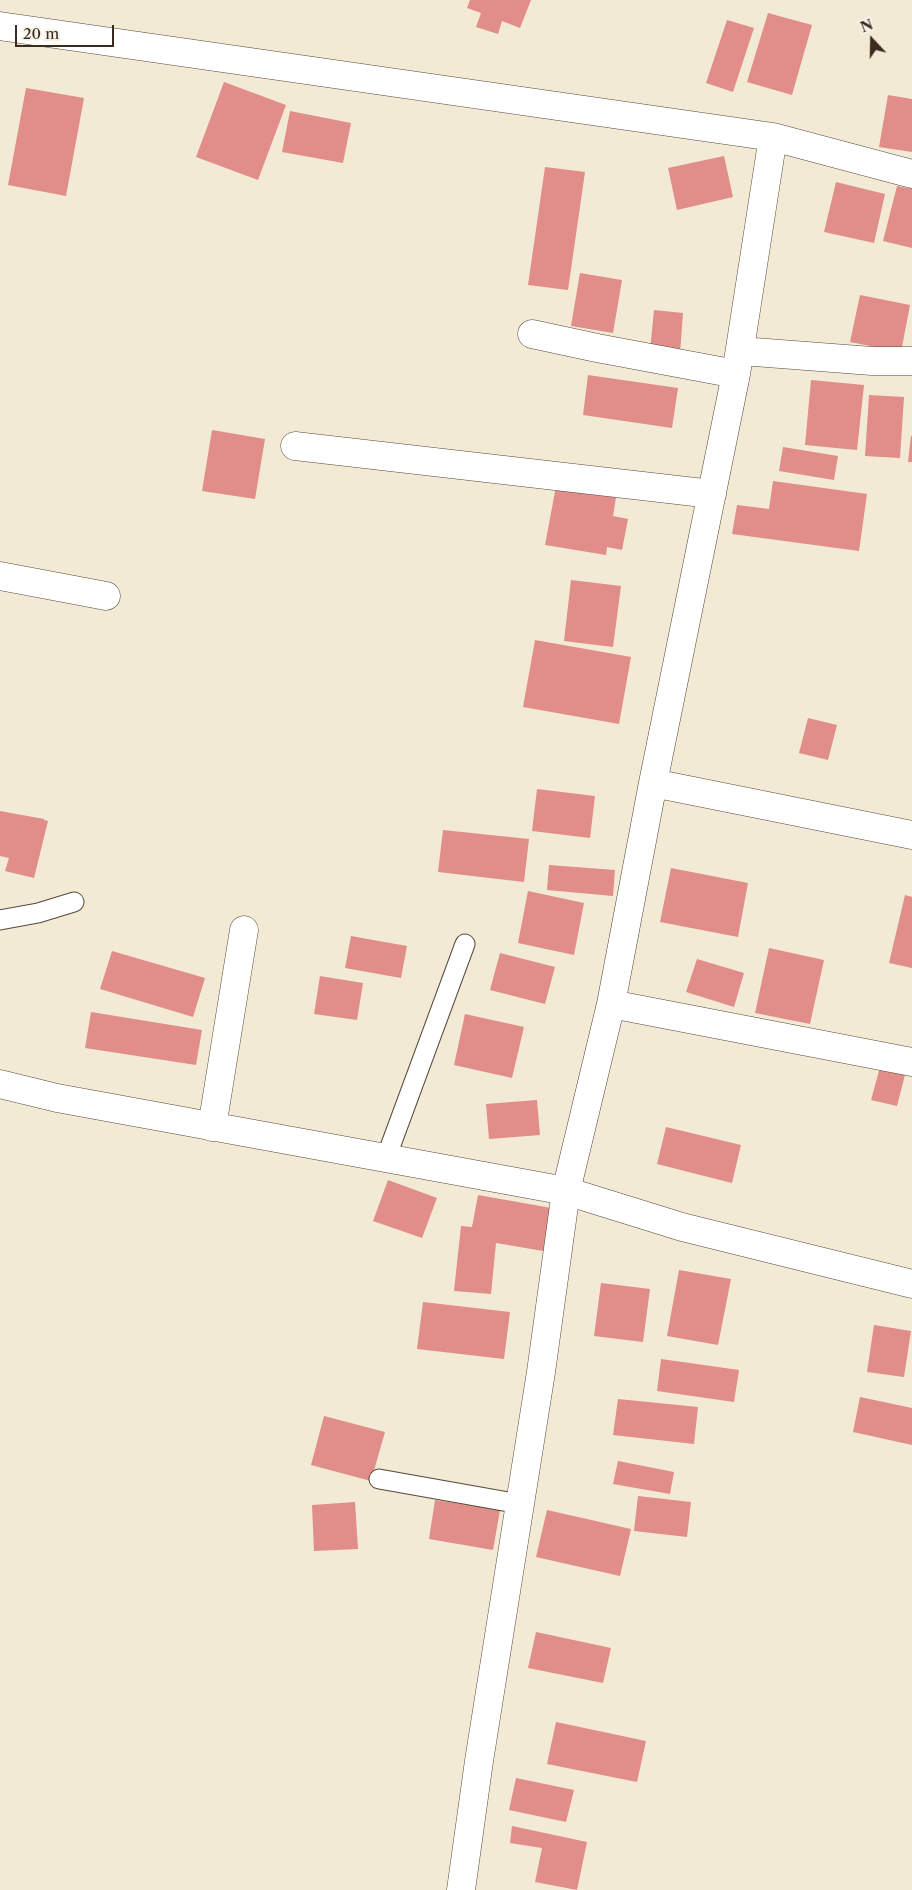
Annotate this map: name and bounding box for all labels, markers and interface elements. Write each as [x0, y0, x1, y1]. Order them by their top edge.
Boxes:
scale bar [18, 15, 116, 47]
north arrow [847, 15, 897, 65]
text: N [858, 15, 876, 37]
text: 20 m [23, 24, 59, 43]

